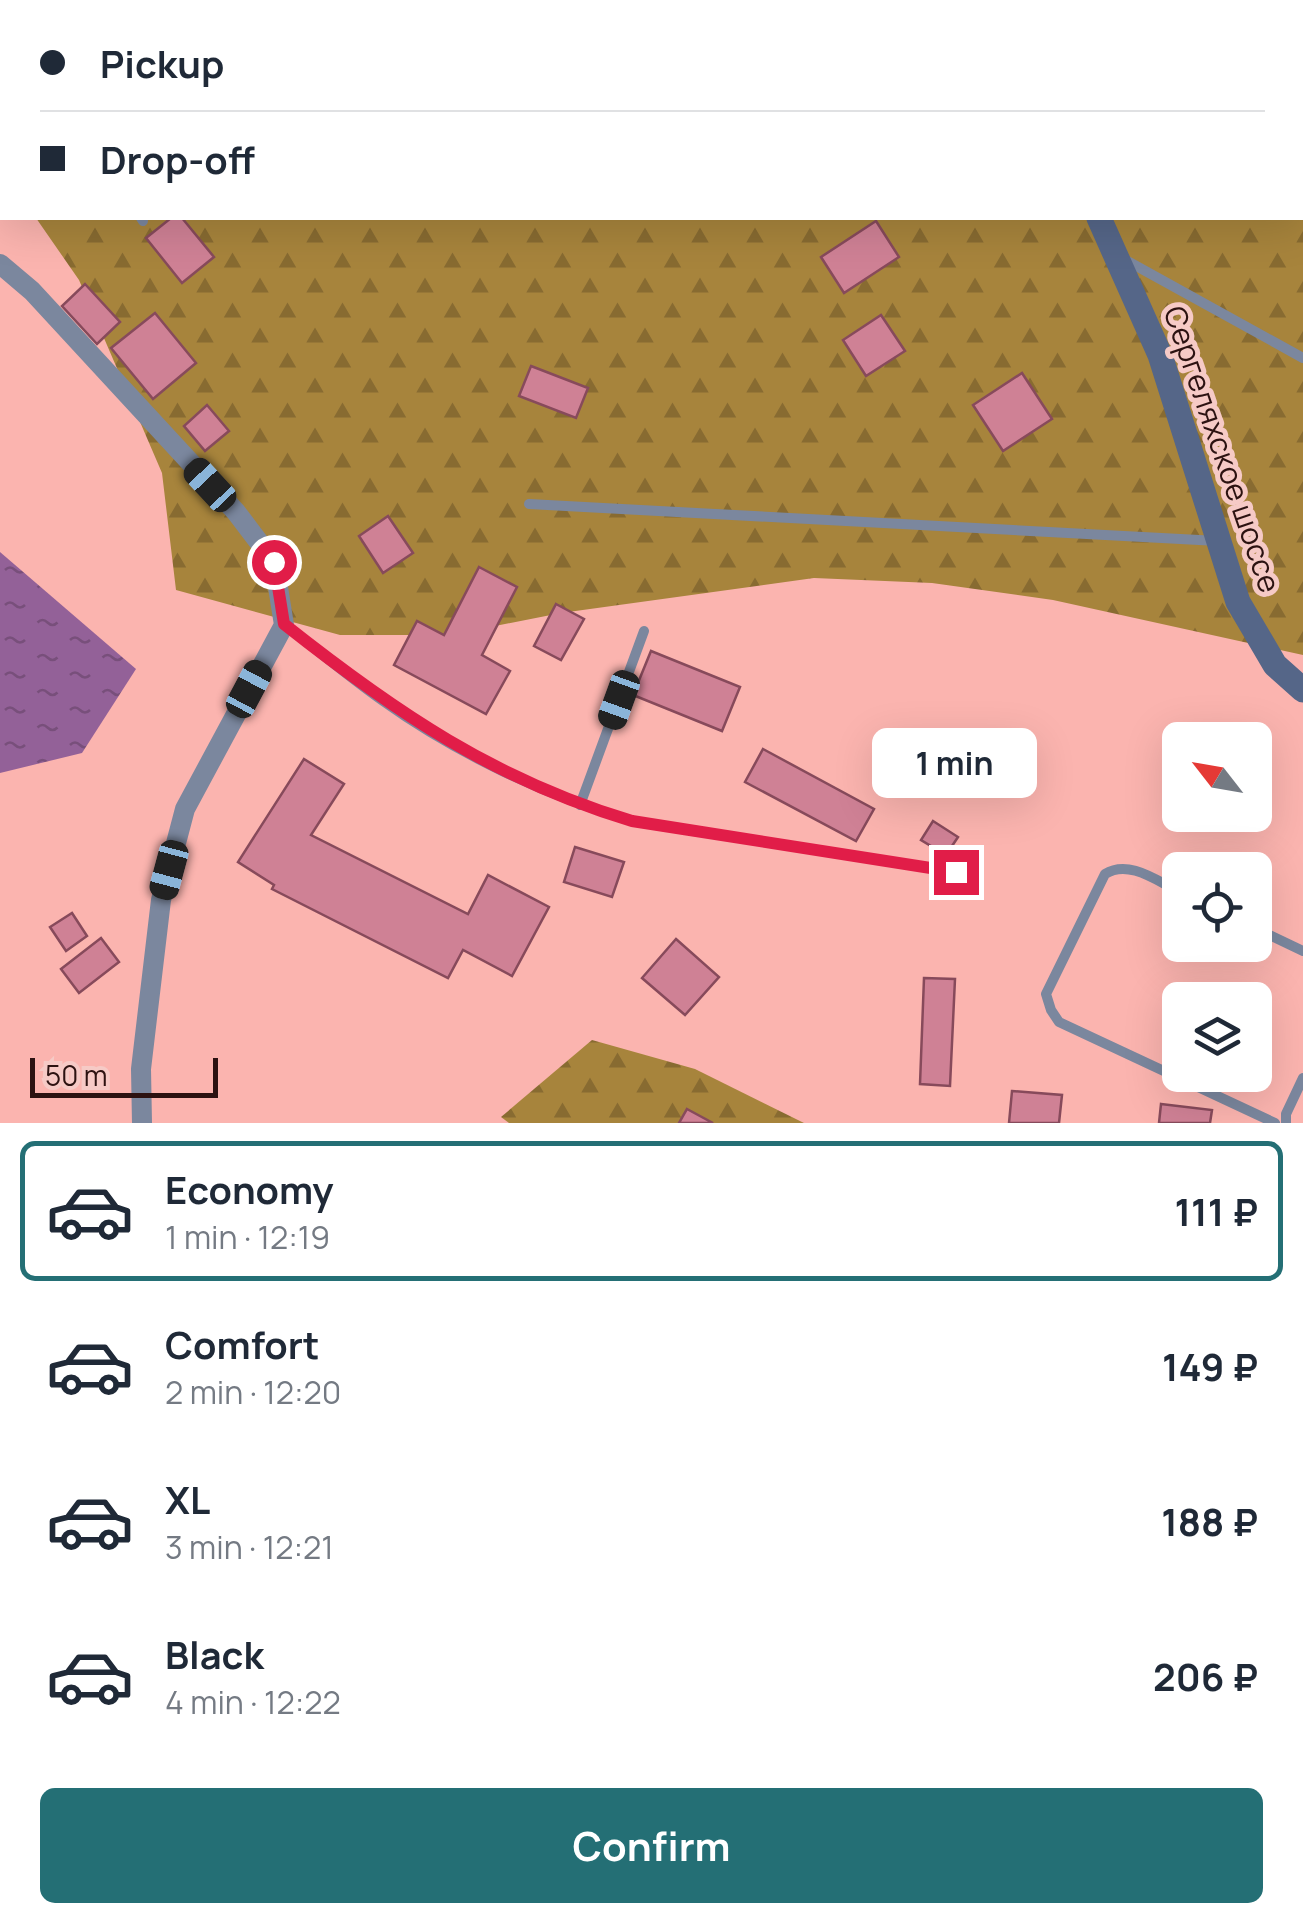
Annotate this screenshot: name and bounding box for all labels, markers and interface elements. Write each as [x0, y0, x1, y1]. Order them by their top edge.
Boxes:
text: Pickup [100, 37, 224, 89]
text: Drop-off [100, 133, 255, 185]
street label: Сергеляхское шоссе [1155, 300, 1291, 598]
car [179, 453, 241, 517]
route start [252, 540, 297, 585]
car [222, 655, 276, 723]
car [595, 667, 643, 733]
north arrow [1162, 722, 1272, 832]
map controls [1162, 722, 1272, 1092]
callout: 1 min [874, 727, 1038, 797]
text: 1 min [915, 741, 994, 785]
car [147, 837, 191, 903]
route end [934, 850, 979, 895]
button: locate [1162, 852, 1272, 962]
button: layers [1162, 982, 1272, 1092]
scale bar [30, 1053, 218, 1098]
text: 50 m [45, 1056, 108, 1094]
text: Economy [165, 1163, 334, 1215]
icon: car [45, 1166, 135, 1256]
text: 111 ₽ [1174, 1185, 1258, 1237]
text: 1 min · 12:19 [165, 1215, 330, 1259]
text: Comfort [165, 1318, 319, 1370]
icon: car [45, 1321, 135, 1411]
text: 149 ₽ [1162, 1340, 1258, 1392]
text: 2 min · 12:20 [165, 1370, 341, 1414]
text: XL [165, 1473, 210, 1525]
icon: car [45, 1476, 135, 1566]
text: 188 ₽ [1161, 1495, 1258, 1547]
text: 3 min · 12:21 [165, 1525, 334, 1569]
text: Black [165, 1628, 264, 1680]
icon: car [45, 1631, 135, 1721]
text: 206 ₽ [1153, 1650, 1258, 1702]
text: 4 min · 12:22 [165, 1680, 341, 1724]
button: Confirm [40, 1788, 1263, 1903]

